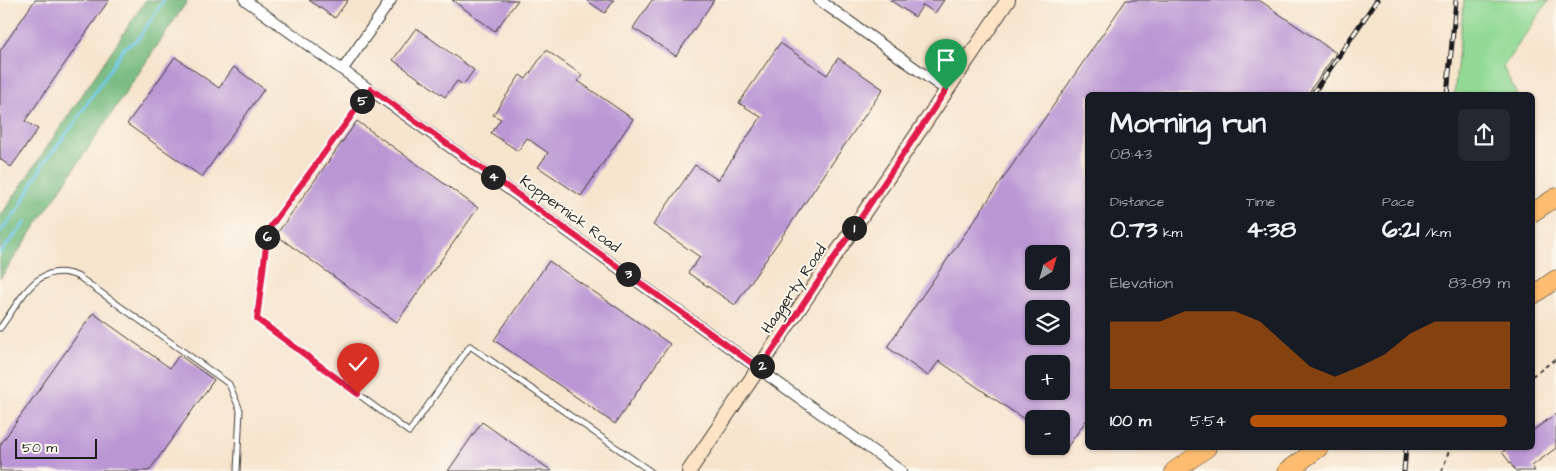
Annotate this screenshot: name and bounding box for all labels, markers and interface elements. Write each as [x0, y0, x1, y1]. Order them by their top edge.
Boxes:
pin [925, 39, 967, 90]
icon: arrive [932, 46, 960, 74]
pin: 5 [350, 88, 374, 114]
text: 5 [358, 91, 367, 111]
text: Morning run [1110, 104, 1266, 143]
button: share [1458, 109, 1510, 161]
text: 08:43 [1110, 143, 1152, 165]
pin: 4 [480, 164, 506, 190]
text: 4 [489, 167, 498, 187]
street label: Koppernick Road [515, 170, 625, 258]
text: Distance [1110, 192, 1164, 212]
text: Time [1246, 192, 1275, 212]
text: Pace [1382, 192, 1414, 212]
text: 0.73 [1110, 212, 1157, 247]
text: 4:38 [1246, 212, 1296, 247]
text: 6:21 [1382, 212, 1419, 247]
pin: 1 [842, 216, 866, 240]
text: 1 [854, 218, 855, 238]
text: km [1157, 223, 1183, 243]
text: /km [1419, 223, 1451, 243]
pin: 6 [254, 224, 280, 250]
text: 6 [263, 227, 272, 247]
street label: Haggerty Road [756, 240, 833, 338]
north arrow [1025, 245, 1070, 290]
map controls [1025, 245, 1070, 455]
pin: 3 [616, 262, 640, 286]
text: 3 [625, 264, 632, 284]
text: Elevation [1110, 272, 1173, 294]
text: 83–89 m [1448, 272, 1510, 294]
button: layers [1025, 300, 1070, 345]
pin [337, 343, 379, 394]
icon: check [344, 350, 372, 378]
pin: 2 [750, 354, 774, 378]
button: + [1025, 355, 1070, 400]
text: 2 [758, 356, 767, 376]
button: − [1025, 410, 1070, 455]
text: 100 m [1110, 410, 1151, 432]
text: 5:54 [1190, 410, 1226, 432]
scale bar [15, 436, 98, 459]
text: 50 m [22, 438, 57, 458]

